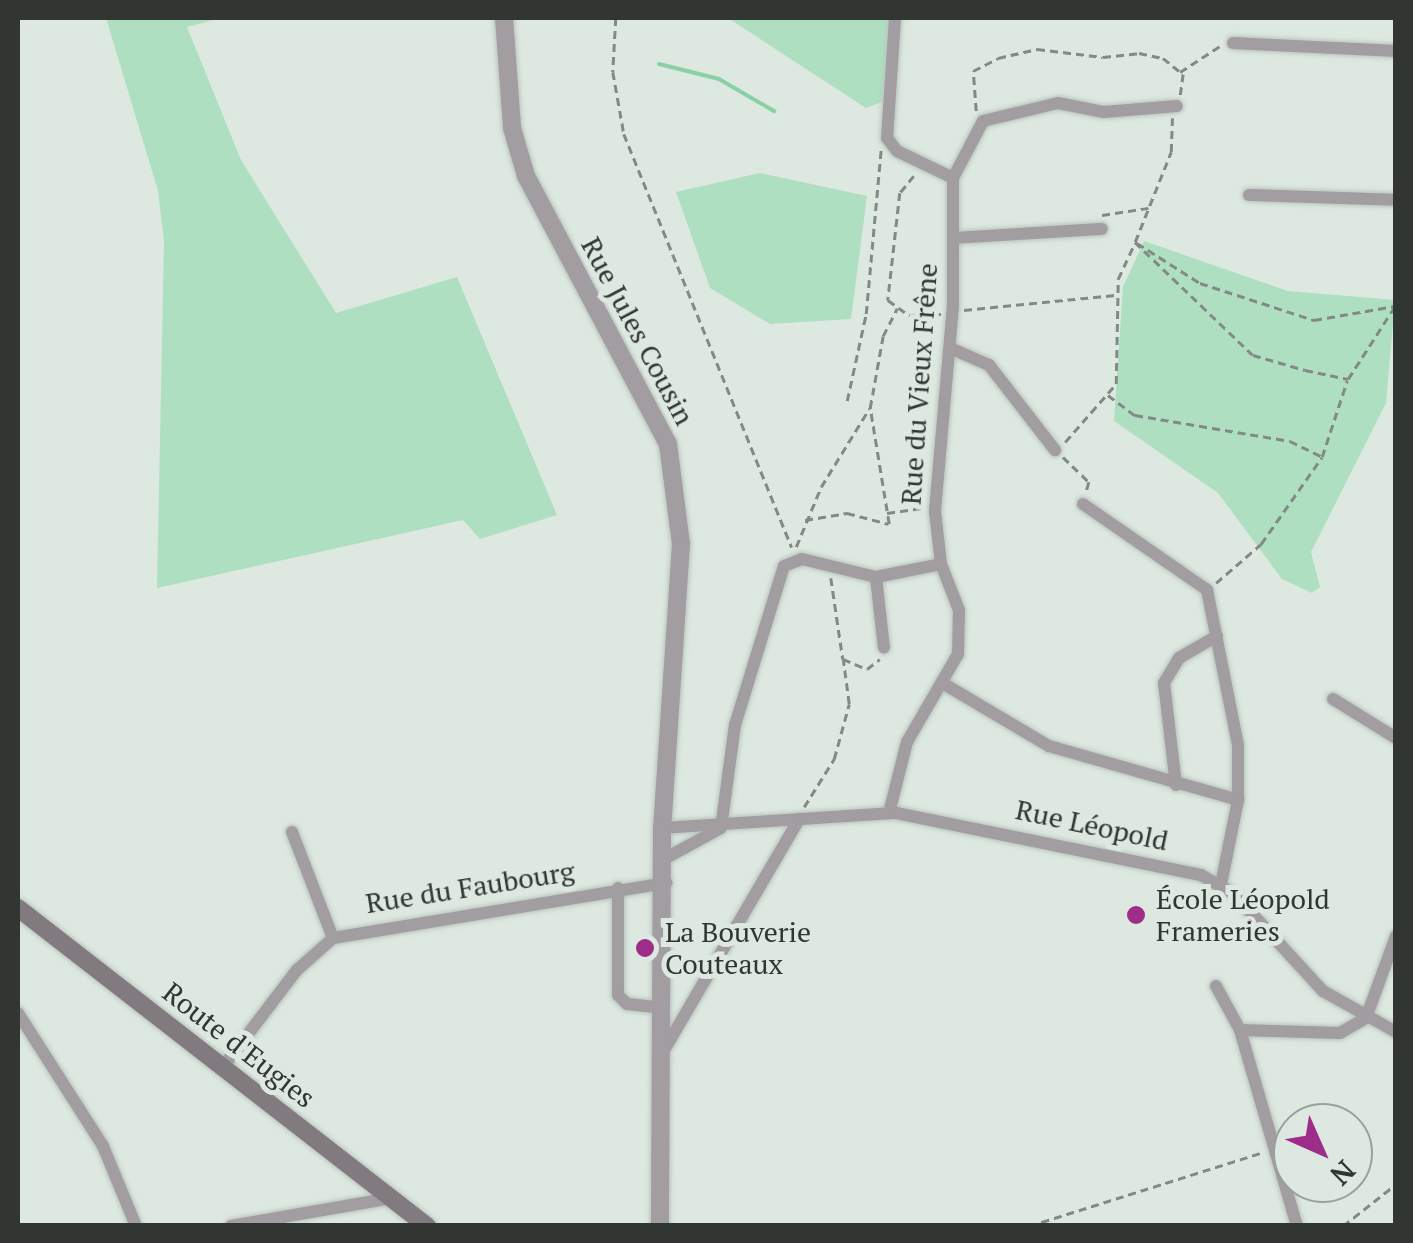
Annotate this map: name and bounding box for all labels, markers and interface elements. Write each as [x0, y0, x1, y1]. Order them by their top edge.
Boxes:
street label: Rue Jules Cousin [574, 231, 702, 431]
street label: Rue du Vieux Frêne [894, 262, 944, 506]
street label: Rue Léopold [1013, 792, 1171, 858]
street label: Rue du Faubourg [363, 854, 577, 920]
place label: École Léopold Frameries [1156, 882, 1330, 948]
marker: École Léopold Frameries [1125, 904, 1147, 926]
place label: La Bouverie Couteaux [665, 915, 811, 981]
marker: La Bouverie Couteaux [634, 937, 656, 959]
street label: Route d'Eugies [156, 975, 322, 1115]
north arrow [1273, 1103, 1373, 1203]
text: N [1323, 1153, 1364, 1194]

